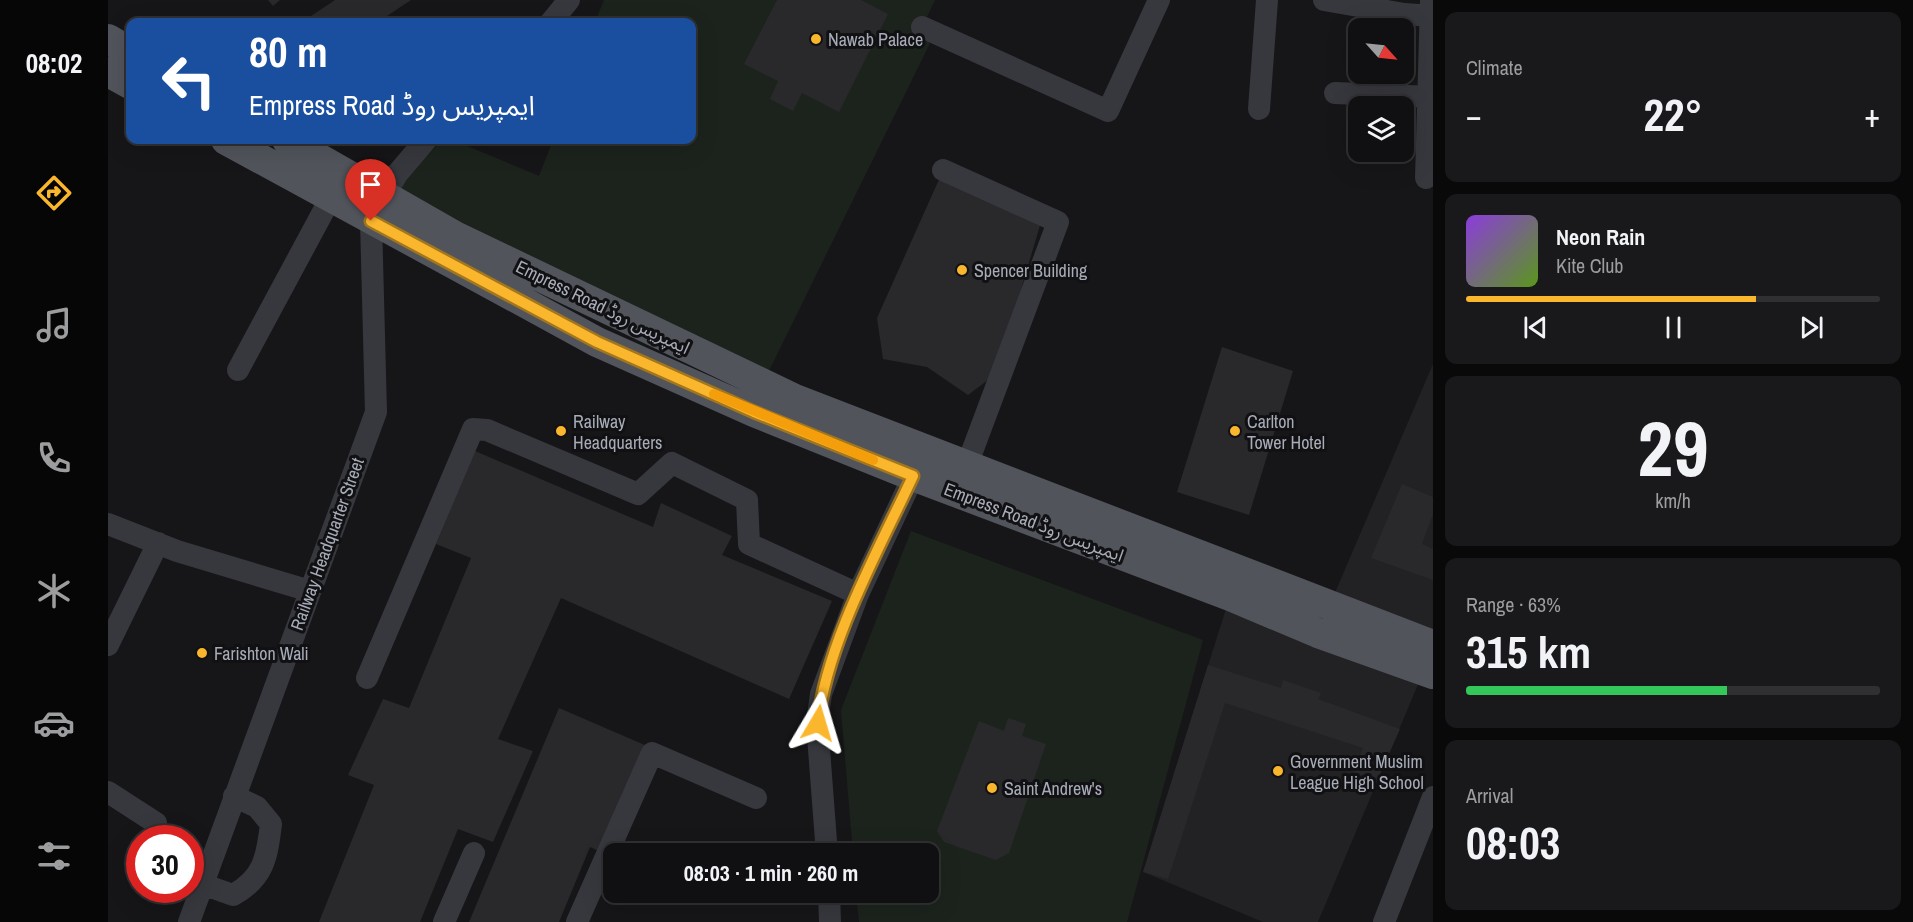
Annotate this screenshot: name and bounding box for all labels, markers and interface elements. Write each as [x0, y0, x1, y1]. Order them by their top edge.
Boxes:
north arrow [1348, 18, 1414, 84]
map controls [1348, 18, 1414, 162]
text: 80 m [249, 24, 328, 80]
place label: Nawab Palace [828, 27, 923, 52]
marker: Nawab Palace [809, 32, 823, 46]
icon: left [150, 42, 228, 120]
text: 08:02 [26, 45, 82, 81]
text: Climate [1466, 54, 1523, 81]
text: 22° [1643, 84, 1703, 145]
text: Empress Road ایمپریس روڈ [249, 87, 535, 123]
text: − [1466, 93, 1482, 137]
text: + [1864, 93, 1880, 137]
button: layers [1348, 96, 1414, 162]
pin [345, 159, 396, 221]
icon: arrive [354, 168, 387, 201]
icon: directions [33, 172, 75, 214]
text: Neon Rain [1556, 222, 1645, 252]
text: Kite Club [1556, 252, 1623, 279]
street label: Empress Road ایمپریس روڈ [512, 254, 694, 360]
place label: Spencer Building [974, 258, 1088, 283]
marker: Spencer Building [955, 263, 969, 277]
icon: music [33, 304, 75, 346]
icon: previous [1519, 311, 1552, 344]
icon: pause [1657, 311, 1690, 344]
icon: next [1795, 311, 1828, 344]
text: 29 [1637, 395, 1709, 500]
place label: Railway Headquarters [573, 409, 662, 455]
place label: Carlton Tower Hotel [1247, 409, 1325, 455]
marker: Railway Headquarters [554, 424, 568, 438]
marker: Carlton Tower Hotel [1228, 424, 1242, 438]
icon: phone [33, 437, 75, 479]
street label: Railway Headquarter Street [284, 454, 370, 634]
street label: Empress Road ایمپریس روڈ [941, 476, 1127, 568]
text: km/h [1655, 487, 1691, 514]
icon: climate [33, 570, 75, 612]
text: Range · 63% [1466, 591, 1561, 618]
text: 315 km [1466, 621, 1591, 682]
place label: Farishton Wali [214, 641, 309, 666]
marker: Farishton Wali [195, 646, 209, 660]
position arrow [786, 691, 850, 755]
icon: car [33, 702, 75, 744]
place label: Government Muslim League High School [1290, 749, 1424, 795]
marker: Government Muslim League High School [1271, 764, 1285, 778]
place label: Saint Andrew's [1004, 776, 1102, 801]
marker: Saint Andrew's [985, 781, 999, 795]
text: Arrival [1466, 782, 1513, 809]
text: 08:03 [1466, 812, 1560, 873]
speed limit sign: 30 [126, 825, 204, 903]
icon: filters [33, 835, 75, 877]
text: 08:03 · 1 min · 260 m [684, 858, 858, 888]

